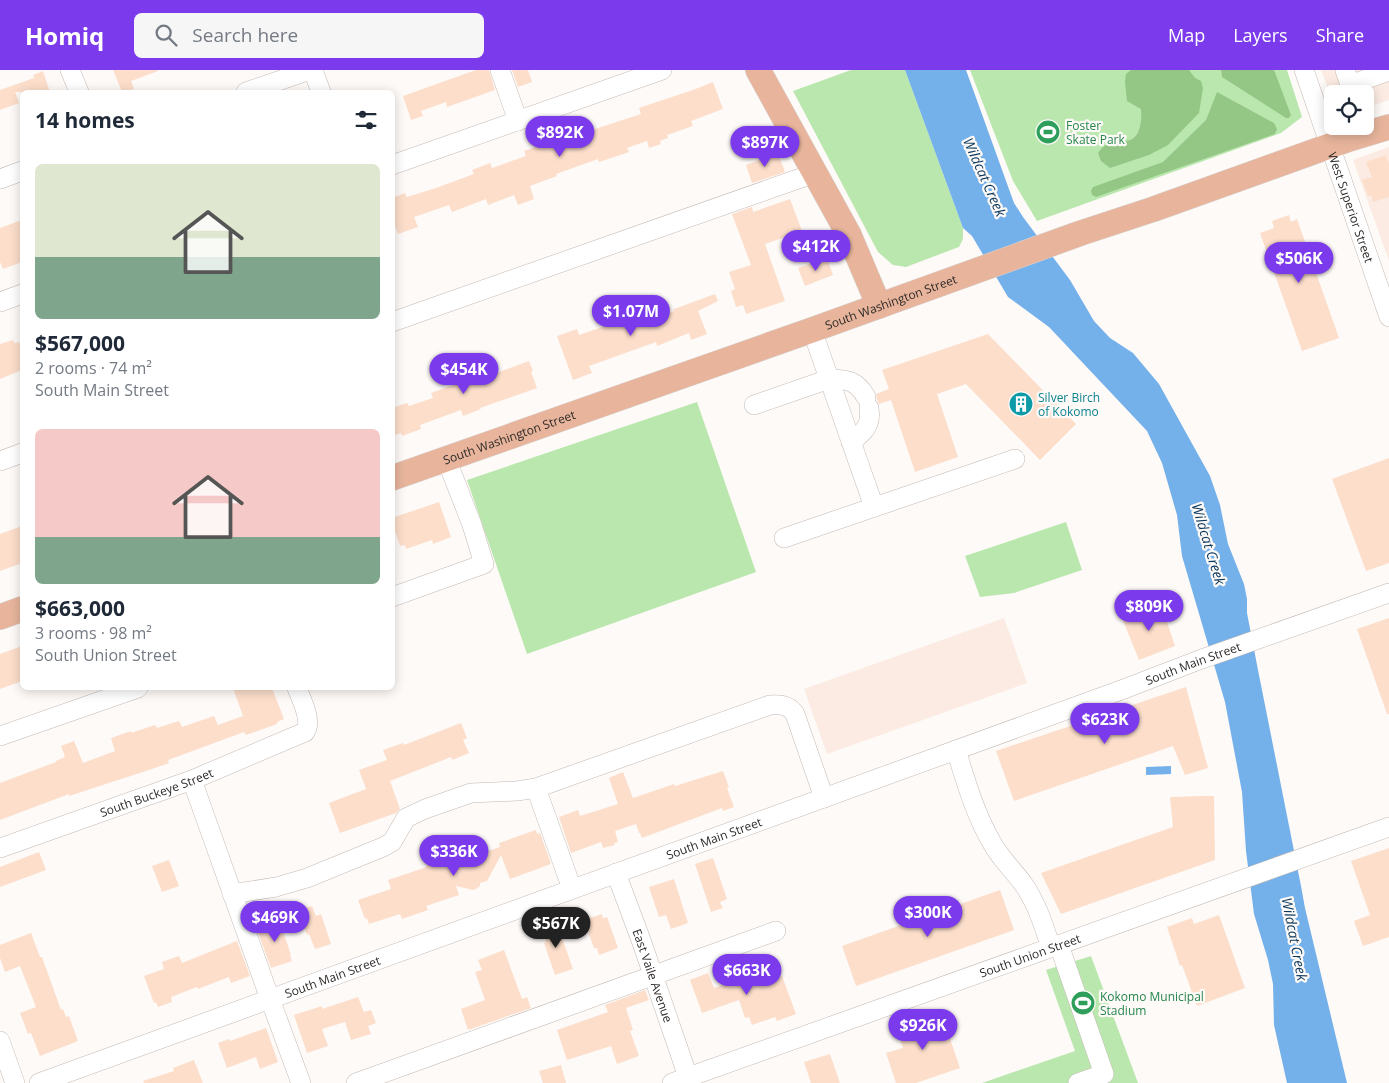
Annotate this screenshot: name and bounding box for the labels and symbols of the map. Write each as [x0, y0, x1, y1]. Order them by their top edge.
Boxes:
pin: $892K [525, 116, 595, 158]
place label: Foster Skate Park [1066, 117, 1125, 148]
sports icon: Foster Skate Park [1035, 119, 1061, 145]
pin: $897K [730, 126, 800, 168]
water label: Wildcat Creek [959, 135, 1011, 220]
street label: West Superior Street [1324, 150, 1378, 265]
pin: $412K [781, 230, 851, 272]
pin: $506K [1264, 242, 1334, 284]
street label: South Washington Street [822, 270, 959, 333]
pin: $1.07M [590, 294, 672, 337]
pin: $454K [429, 352, 499, 395]
place label: Silver Birch of Kokomo [1038, 389, 1100, 420]
building icon: Silver Birch of Kokomo [1008, 391, 1034, 417]
street label: South Washington Street [440, 406, 577, 468]
water label: Wildcat Creek [1188, 501, 1231, 588]
pin: $809K [1114, 590, 1184, 632]
street label: South Main Street [1143, 638, 1243, 688]
pin: $623K [1070, 702, 1140, 745]
street label: South Buckeye Street [97, 764, 216, 821]
street label: South Main Street [664, 813, 764, 863]
pin: $336K [419, 834, 489, 877]
pin: $300K [893, 896, 963, 938]
water label: Wildcat Creek [1278, 896, 1313, 983]
pin: $469K [240, 900, 310, 943]
pin: $567K [521, 906, 591, 949]
street label: East Vaile Avenue [629, 926, 677, 1025]
street label: South Union Street [977, 929, 1083, 981]
street label: South Main Street [282, 951, 382, 1002]
pin: $663K [712, 954, 782, 996]
place label: Kokomo Municipal Stadium [1100, 988, 1204, 1019]
sports icon: Kokomo Municipal Stadium [1070, 990, 1096, 1016]
pin: $926K [888, 1008, 958, 1051]

